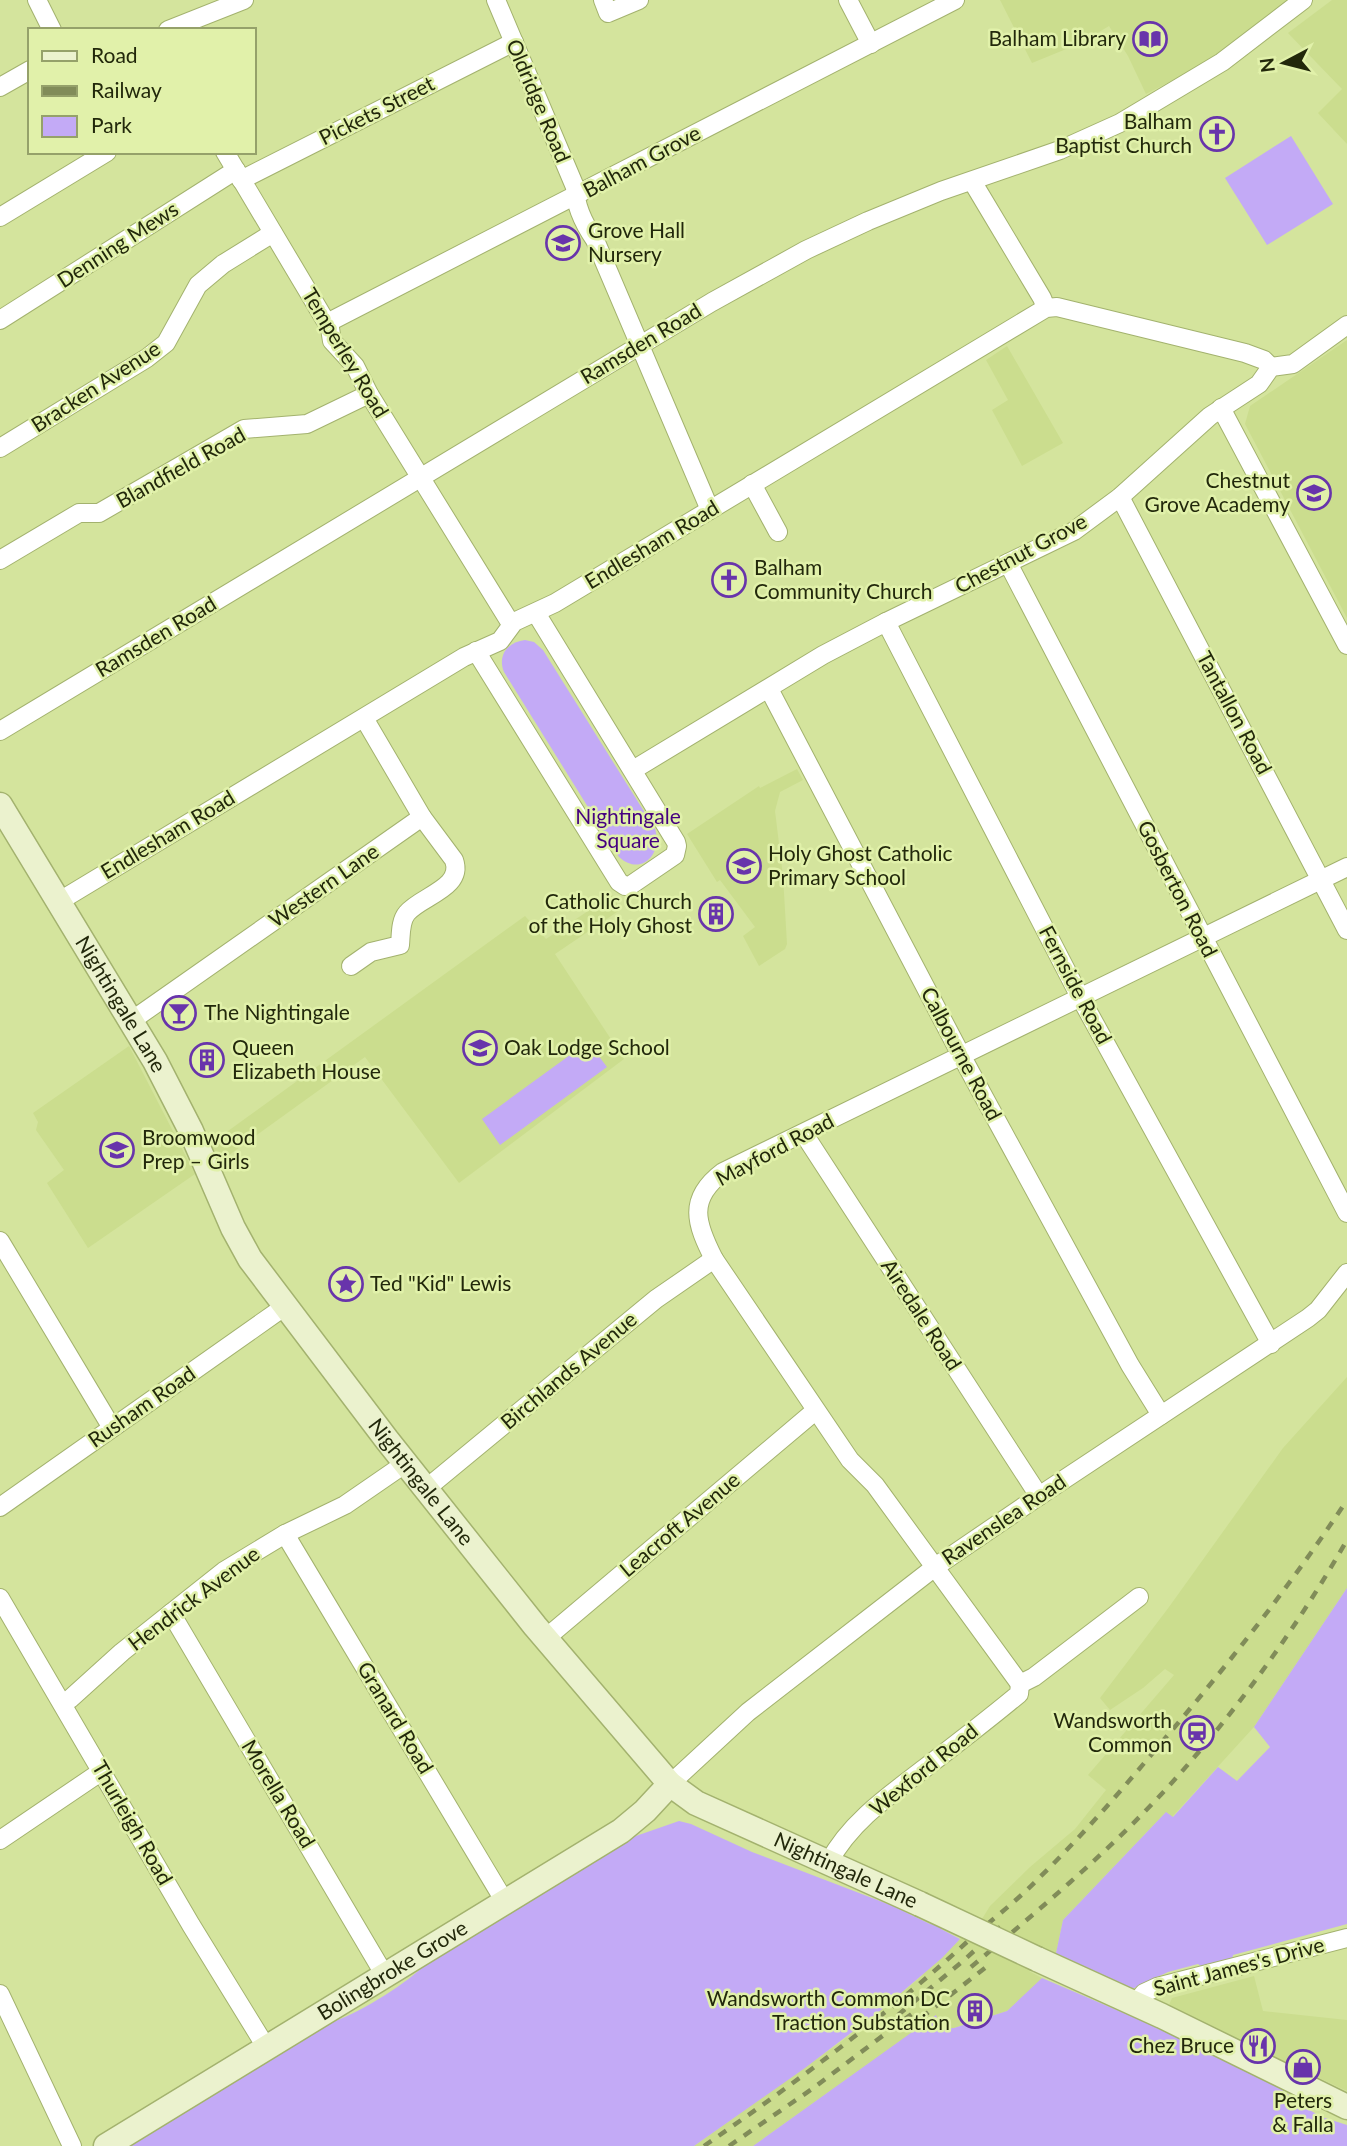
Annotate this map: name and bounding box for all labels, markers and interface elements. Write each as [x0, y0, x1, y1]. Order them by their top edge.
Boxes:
library icon: Balham Library [1131, 20, 1169, 58]
place label: Balham Library [988, 25, 1126, 50]
legend [28, 28, 256, 154]
north arrow [1249, 28, 1319, 98]
street label: Oldridge Road [502, 35, 577, 166]
text: Road [91, 42, 138, 67]
text: N [1254, 56, 1279, 74]
street label: Pickets Street [315, 70, 439, 149]
text: Railway [91, 77, 162, 102]
place label: Balham Baptist Church [1055, 108, 1192, 157]
text: Park [91, 112, 132, 137]
church icon: Balham Baptist Church [1198, 115, 1236, 153]
street label: Balham Grove [578, 119, 704, 202]
street label: Denning Mews [52, 195, 182, 292]
place label: Grove Hall Nursery [588, 217, 685, 266]
school or university icon: Grove Hall Nursery [544, 224, 582, 262]
street label: Temperley Road [298, 283, 395, 422]
street label: Ramsden Road [575, 297, 705, 389]
street label: Bracken Avenue [26, 335, 164, 437]
street label: Blandfield Road [111, 421, 249, 513]
place label: Chestnut Grove Academy [1145, 467, 1290, 516]
school or university icon: Chestnut Grove Academy [1295, 474, 1333, 512]
street label: Endlesham Road [580, 494, 723, 594]
street label: Chestnut Grove [950, 508, 1090, 598]
place label: Balham Community Church [754, 554, 932, 603]
church icon: Balham Community Church [710, 561, 748, 599]
street label: Ramsden Road [90, 590, 220, 682]
street label: Tantallon Road [1192, 647, 1278, 778]
street label: Endlesham Road [96, 784, 239, 884]
park label: Nightingale Square [575, 803, 681, 852]
street label: Gosberton Road [1133, 816, 1223, 961]
street label: Western Lane [264, 838, 383, 932]
place label: Holy Ghost Catholic Primary School [768, 840, 953, 889]
school or university icon: Holy Ghost Catholic Primary School [725, 847, 763, 885]
place label: Catholic Church of the Holy Ghost [529, 888, 692, 937]
building icon: Catholic Church of the Holy Ghost [697, 895, 735, 933]
street label: Fernside Road [1035, 921, 1118, 1048]
street label: Nightingale Lane [71, 931, 173, 1076]
street label: Calbourne Road [917, 982, 1008, 1124]
bar icon: The Nightingale [160, 994, 198, 1032]
place label: The Nightingale [204, 999, 350, 1024]
school or university icon: Oak Lodge School [461, 1029, 499, 1067]
place label: Queen Elizabeth House [232, 1034, 381, 1083]
place label: Oak Lodge School [504, 1034, 670, 1059]
building icon: Queen Elizabeth House [188, 1041, 226, 1079]
street label: Mayford Road [711, 1107, 838, 1190]
place label: Broomwood Prep – Girls [142, 1124, 256, 1173]
school or university icon: Broomwood Prep – Girls [98, 1131, 136, 1169]
street label: Airedale Road [877, 1254, 968, 1375]
place icon: Ted "Kid" Lewis [327, 1265, 365, 1303]
place label: Ted "Kid" Lewis [370, 1270, 511, 1295]
street label: Birchlands Avenue [495, 1306, 641, 1434]
street label: Rusham Road [83, 1360, 199, 1452]
street label: Nightingale Lane [364, 1413, 480, 1550]
street label: Leacroft Avenue [614, 1466, 744, 1581]
street label: Ravenslea Road [936, 1468, 1070, 1569]
street label: Hendrick Avenue [123, 1540, 264, 1655]
street label: Granard Road [353, 1657, 440, 1778]
place label: Wandsworth Common [1053, 1707, 1172, 1756]
station icon: Wandsworth Common [1178, 1714, 1216, 1752]
street label: Wexford Road [864, 1718, 982, 1820]
street label: Morella Road [237, 1735, 321, 1852]
street label: Thurleigh Road [88, 1756, 179, 1889]
street label: Nightingale Lane [771, 1826, 922, 1912]
street label: Bolingbroke Grove [312, 1914, 471, 2025]
street label: Saint James's Drive [1151, 1931, 1327, 2000]
place label: Wandsworth Common DC Traction Substation [707, 1985, 950, 2034]
building icon: Wandsworth Common DC Traction Substation [956, 1992, 994, 2030]
restaurant icon: Chez Bruce [1239, 2027, 1277, 2065]
place label: Chez Bruce [1129, 2032, 1234, 2057]
shop icon: Peters & Falla [1284, 2048, 1322, 2086]
place label: Peters & Falla [1272, 2087, 1334, 2136]

